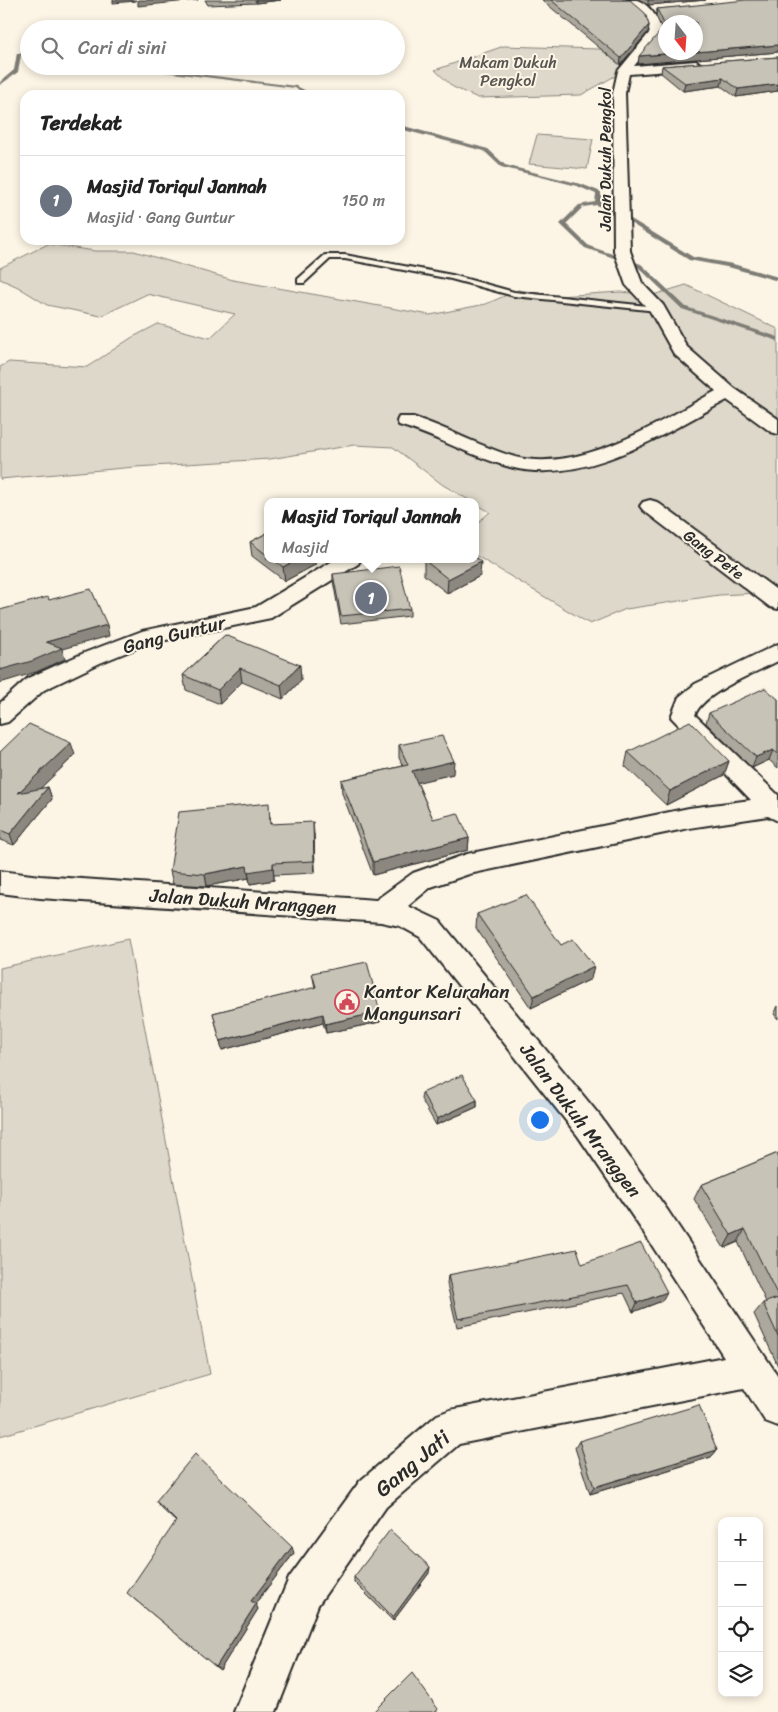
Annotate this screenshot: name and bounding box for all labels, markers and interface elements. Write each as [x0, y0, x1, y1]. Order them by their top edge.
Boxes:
north arrow [658, 15, 703, 60]
search box [20, 20, 405, 75]
text: Cari di sini [78, 31, 166, 64]
icon: search [38, 34, 66, 62]
park label: Makam Dukuh Pengkol [459, 48, 557, 95]
street label: Jalan Dukuh Pengkol [591, 87, 620, 232]
text: Terdekat [40, 104, 122, 142]
text: Masjid Toriqul Jannah [87, 170, 267, 203]
text: 1 [53, 186, 59, 215]
text: 150 m [342, 186, 385, 215]
text: Masjid · Gang Guntur [87, 203, 234, 232]
popup [264, 498, 479, 563]
text: Masjid Toriqul Jannah [282, 500, 461, 533]
street label: Gang Pete [677, 522, 751, 587]
text: Masjid [282, 533, 328, 562]
pin: 1 [355, 579, 387, 617]
street label: Gang Guntur [119, 606, 230, 663]
street label: Jalan Dukuh Mranggen [148, 878, 337, 924]
place label: Kantor Kelurahan Mangunsari [364, 975, 509, 1030]
public building icon: Kantor Kelurahan Mangunsari [334, 989, 360, 1015]
street label: Jalan Dukuh Mranggen [511, 1035, 650, 1205]
your location [527, 1107, 553, 1133]
street label: Gang Jati [365, 1419, 460, 1507]
map controls [718, 1517, 763, 1697]
button: + [718, 1517, 763, 1562]
button: − [718, 1562, 763, 1607]
button: locate [718, 1607, 763, 1652]
button: layers [718, 1652, 763, 1697]

